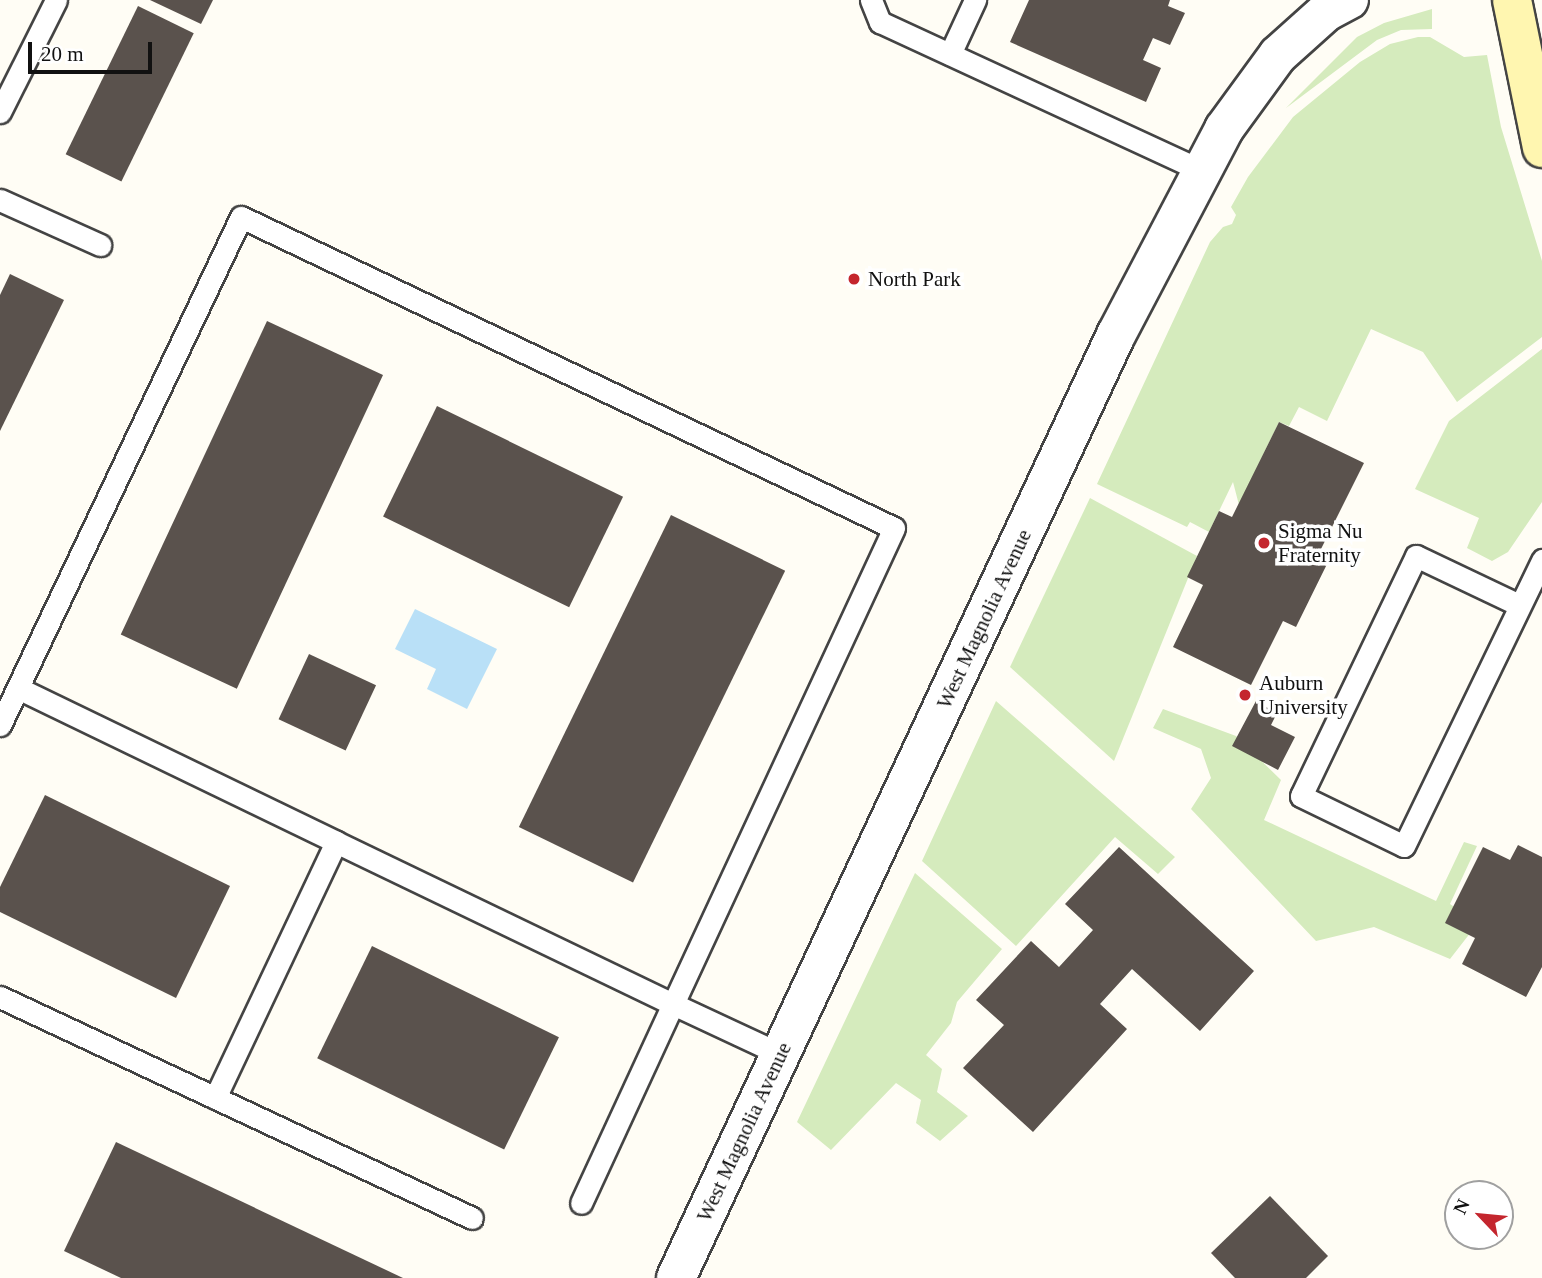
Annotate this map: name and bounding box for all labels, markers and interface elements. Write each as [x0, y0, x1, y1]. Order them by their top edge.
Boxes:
scale bar [32, 28, 156, 72]
text: 20 m [41, 42, 84, 66]
place label: North Park [868, 266, 961, 292]
marker: North Park [846, 271, 862, 287]
place label: Sigma Nu Fraternity [1278, 518, 1363, 568]
street label: West Magnolia Avenue [931, 525, 1037, 713]
marker: Sigma Nu Fraternity [1256, 535, 1272, 551]
place label: Auburn University [1259, 670, 1348, 720]
marker: Auburn University [1237, 687, 1253, 703]
street label: West Magnolia Avenue [691, 1038, 797, 1226]
north arrow [1444, 1180, 1514, 1250]
text: N [1449, 1196, 1474, 1217]

